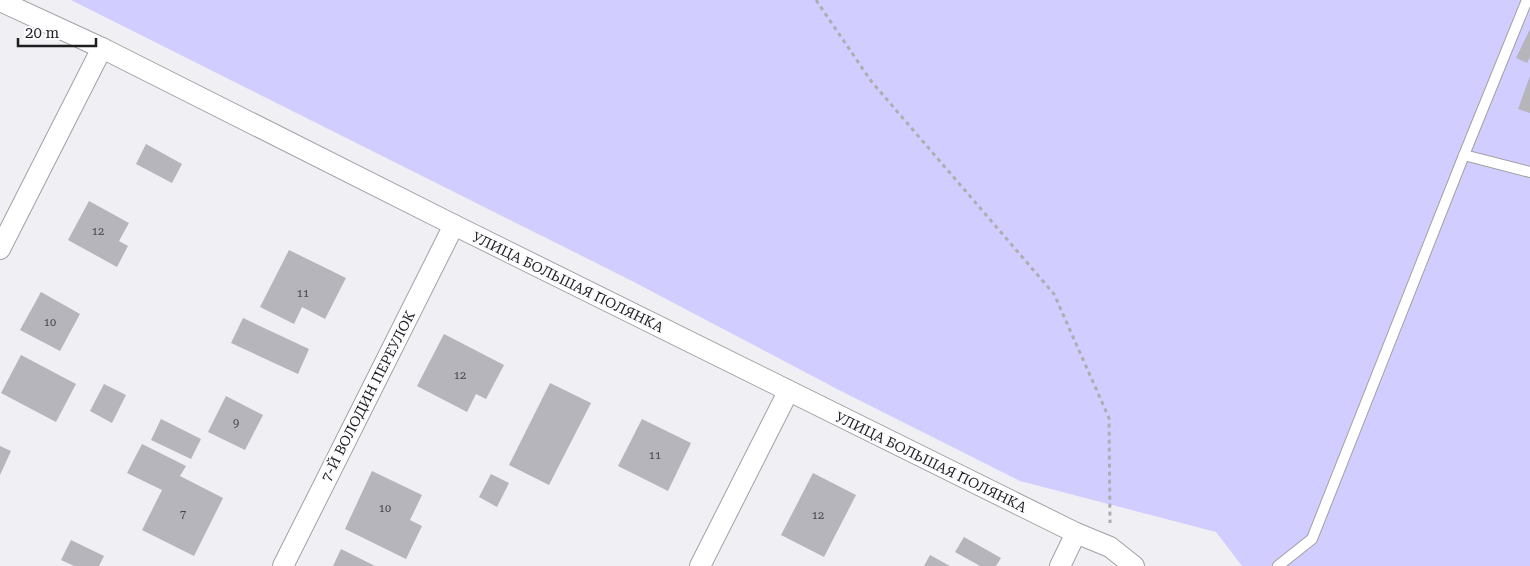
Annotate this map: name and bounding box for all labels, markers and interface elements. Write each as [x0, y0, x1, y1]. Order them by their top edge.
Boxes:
scale bar [18, 15, 95, 47]
text: 20 m [25, 24, 60, 42]
house number: 12 [92, 225, 104, 238]
street label: УЛИЦА БОЛЬШАЯ ПОЛЯНКА [470, 229, 667, 336]
house number: 11 [297, 287, 309, 300]
street label: 7-Й ВОЛОДИН ПЕРЕУЛОК [318, 308, 418, 484]
house number: 10 [44, 316, 56, 329]
house number: 12 [454, 369, 466, 382]
street label: УЛИЦА БОЛЬШАЯ ПОЛЯНКА [833, 409, 1030, 516]
house number: 9 [233, 417, 239, 430]
house number: 11 [649, 449, 661, 462]
house number: 10 [379, 502, 391, 515]
house number: 7 [180, 508, 186, 521]
house number: 12 [812, 509, 824, 522]

